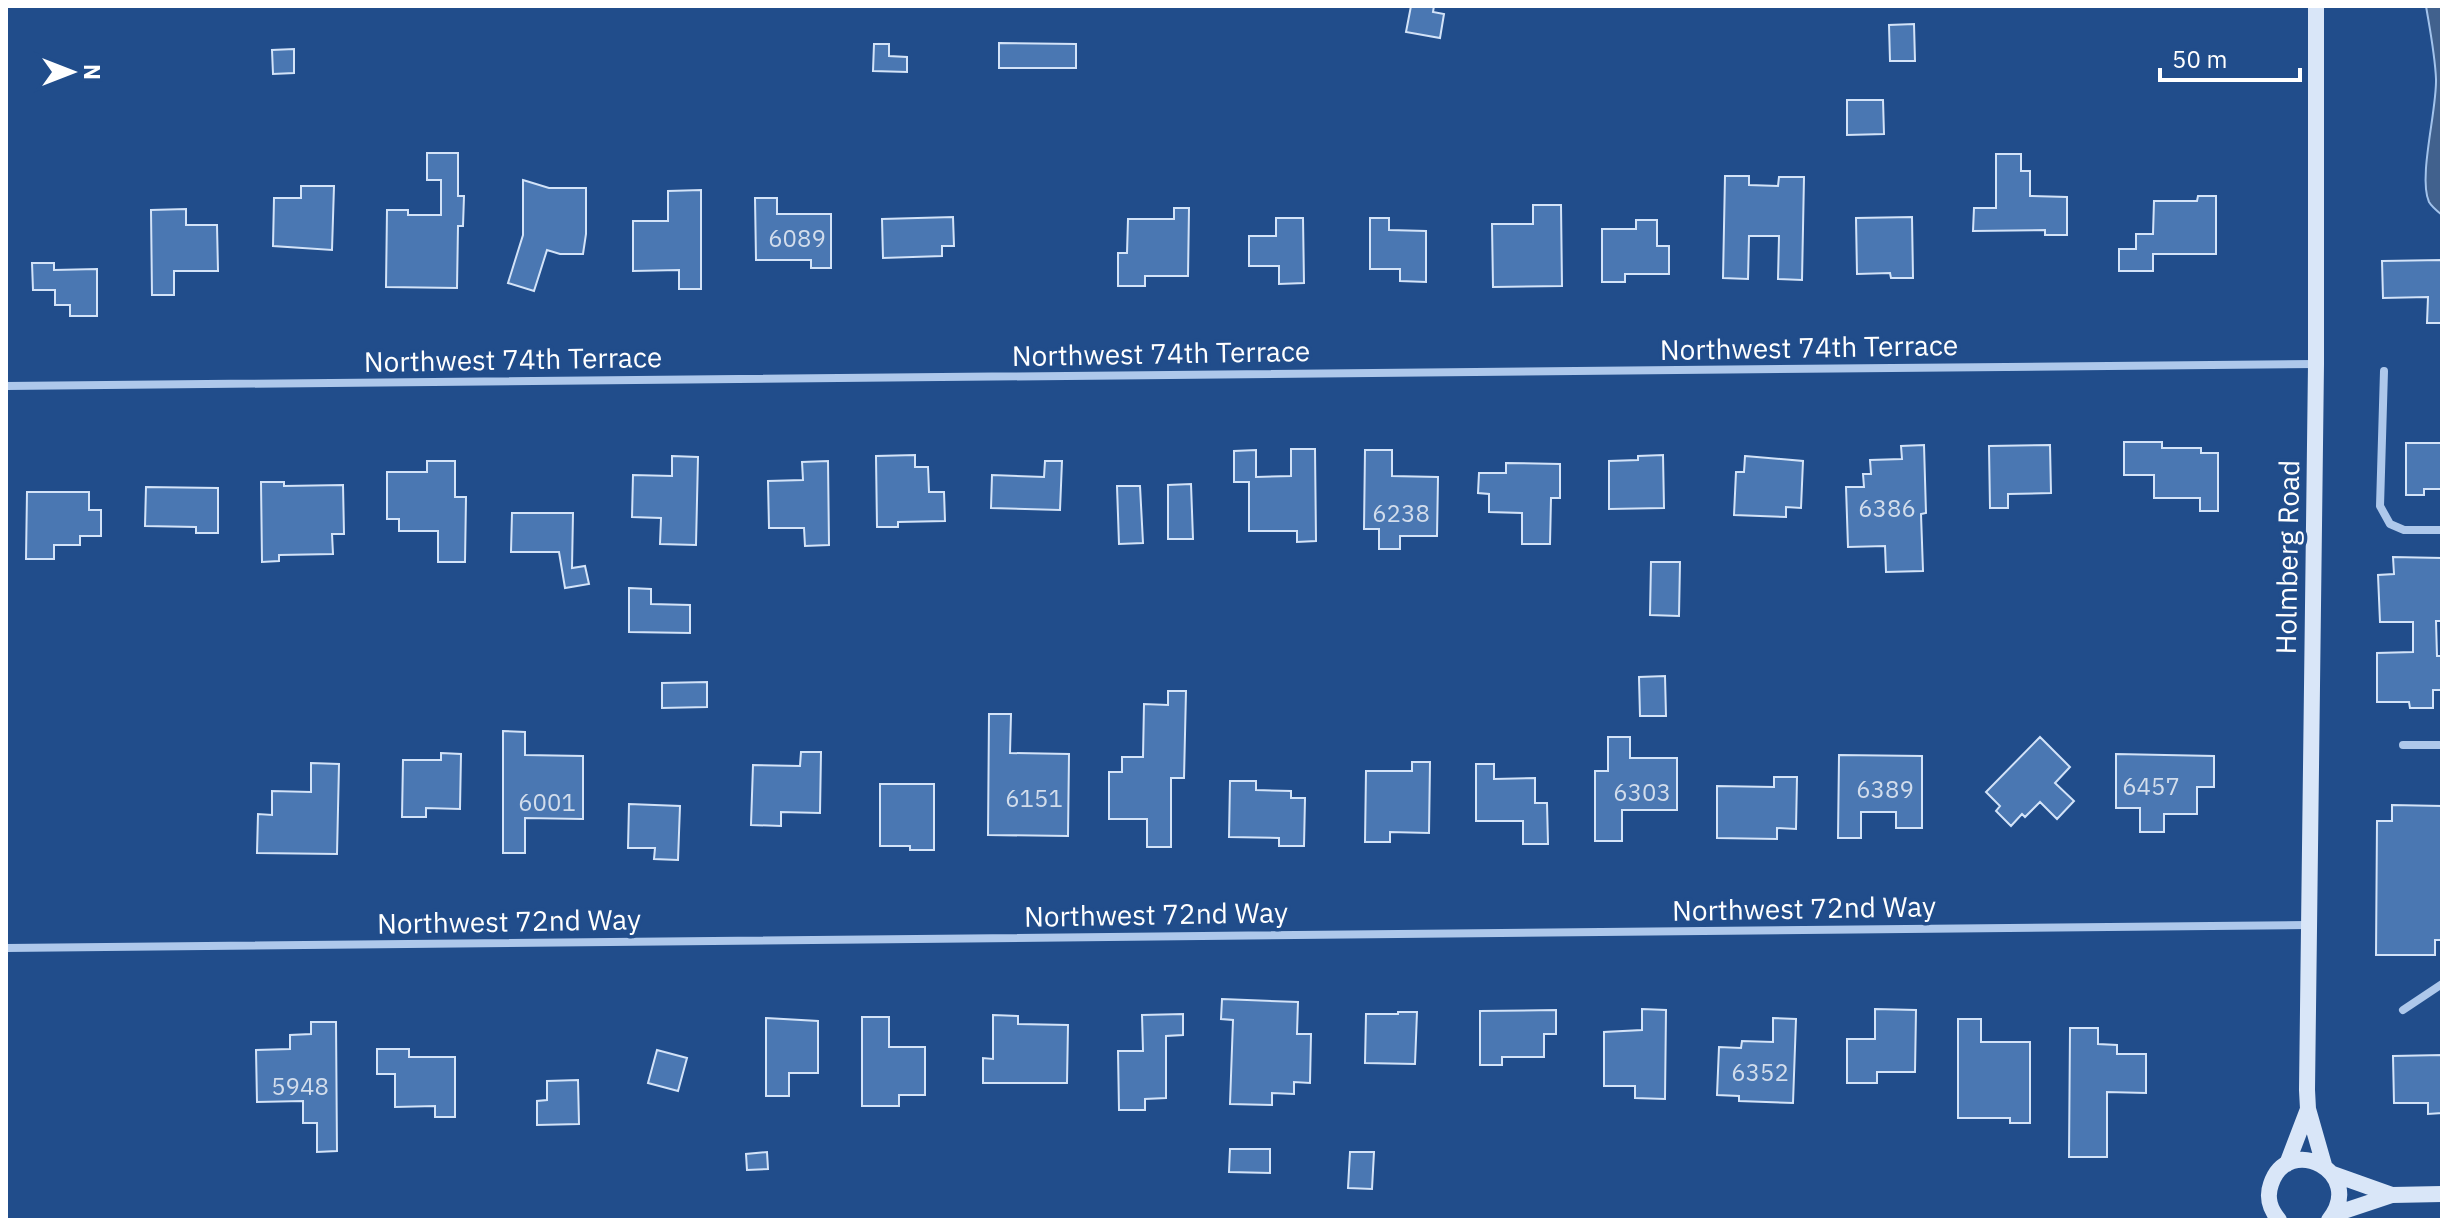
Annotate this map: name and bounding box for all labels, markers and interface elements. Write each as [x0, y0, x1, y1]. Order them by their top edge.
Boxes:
north arrow [32, 32, 112, 112]
scale bar [2160, 32, 2300, 82]
text: 50 m [2172, 43, 2227, 75]
text: N [78, 64, 107, 80]
house number: 6089 [768, 222, 826, 254]
street label: Northwest 74th Terrace [1660, 326, 1958, 368]
street label: Northwest 74th Terrace [1012, 332, 1310, 374]
street label: Northwest 74th Terrace [364, 338, 662, 380]
street label: Holmberg Road [2267, 459, 2307, 655]
house number: 6386 [1858, 492, 1916, 524]
house number: 6238 [1372, 497, 1430, 529]
house number: 6457 [2122, 770, 2180, 802]
house number: 6389 [1856, 773, 1914, 805]
house number: 6303 [1613, 776, 1671, 808]
house number: 6151 [1005, 782, 1063, 814]
house number: 6001 [518, 786, 576, 818]
street label: Northwest 72nd Way [1672, 887, 1936, 929]
street label: Northwest 72nd Way [1024, 893, 1288, 935]
street label: Northwest 72nd Way [377, 900, 641, 942]
house number: 6352 [1731, 1056, 1789, 1088]
house number: 5948 [271, 1070, 329, 1102]

